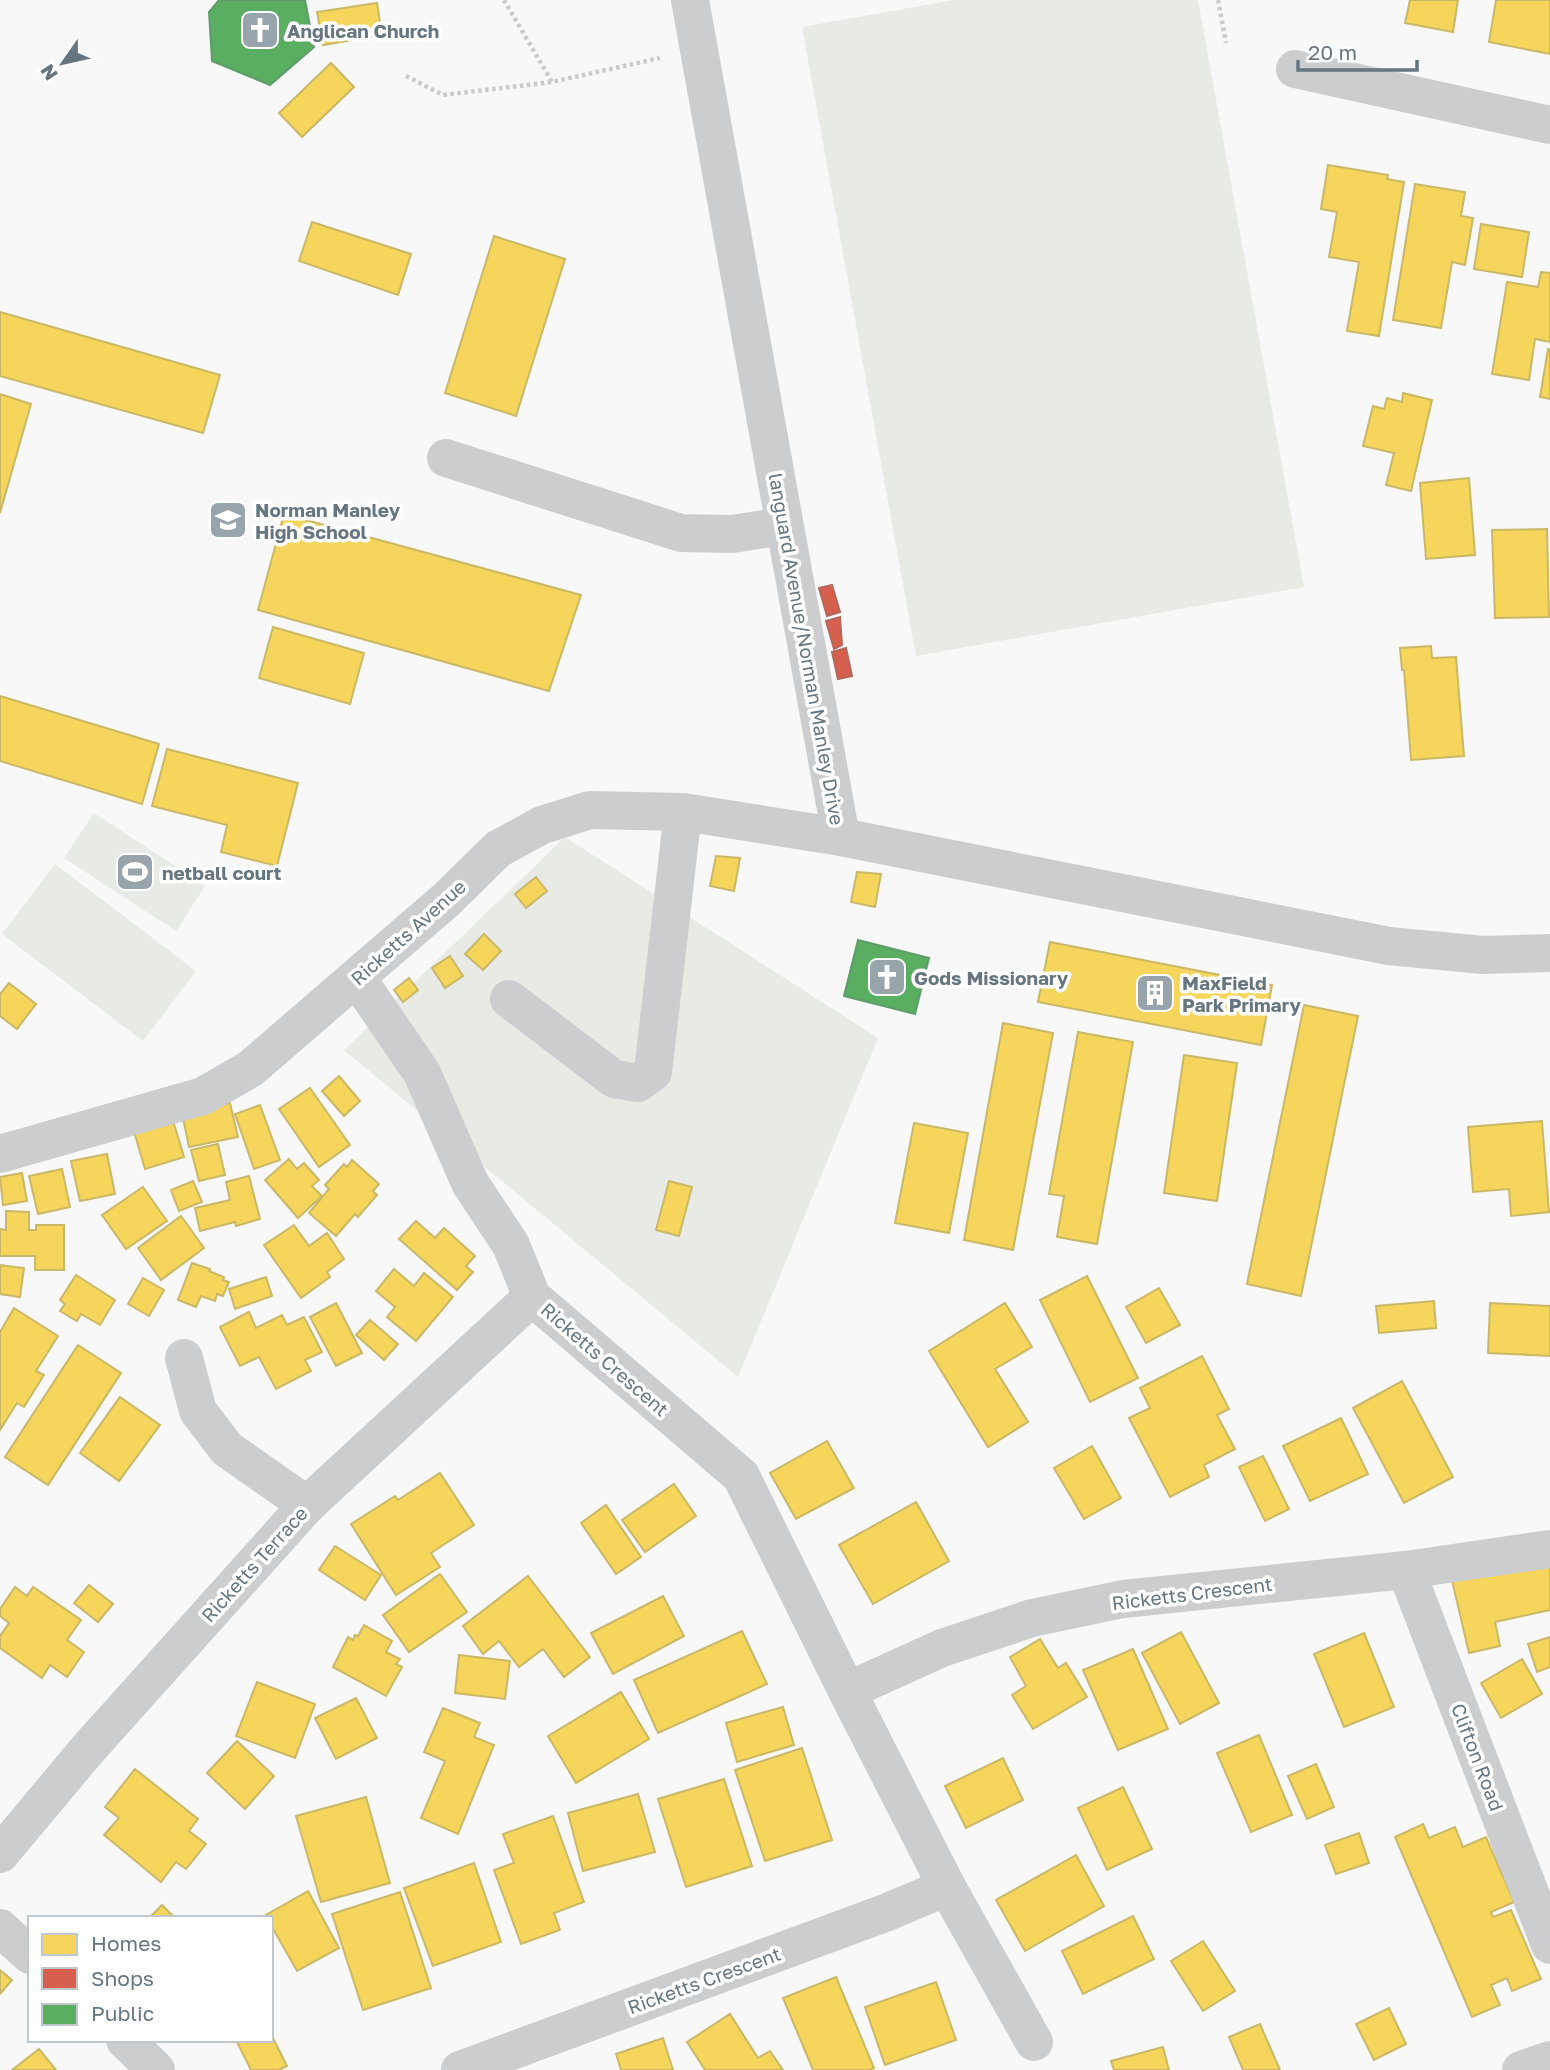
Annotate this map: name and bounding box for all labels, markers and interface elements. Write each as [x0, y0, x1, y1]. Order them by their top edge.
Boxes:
church icon: Anglican Church [239, 9, 281, 51]
place label: Anglican Church [287, 19, 439, 42]
north arrow [28, 28, 98, 98]
scale bar [1298, 28, 1417, 72]
text: 20 m [1308, 39, 1357, 65]
text: N [35, 60, 62, 85]
street label: languard Avenue/Norman Manley Drive [765, 471, 849, 827]
place label: Norman Manley High School [255, 498, 401, 543]
school or university icon: Norman Manley High School [207, 499, 249, 541]
sports icon: netball court [114, 851, 156, 893]
place label: netball court [162, 861, 282, 884]
street label: Ricketts Avenue [346, 874, 470, 990]
church icon: Gods Missionary [866, 956, 908, 998]
place label: Gods Missionary [914, 966, 1069, 989]
place label: MaxField Park Primary [1182, 971, 1302, 1016]
building icon: MaxField Park Primary [1134, 972, 1176, 1014]
street label: Ricketts Crescent [537, 1297, 673, 1421]
street label: Ricketts Terrace [196, 1502, 312, 1626]
street label: Ricketts Crescent [1111, 1572, 1273, 1614]
street label: Clifton Road [1447, 1700, 1509, 1814]
legend [28, 1916, 273, 2042]
text: Homes [91, 1930, 161, 1956]
street label: Ricketts Crescent [624, 1942, 784, 2018]
text: Shops [91, 1965, 154, 1991]
text: Public [91, 2000, 154, 2026]

